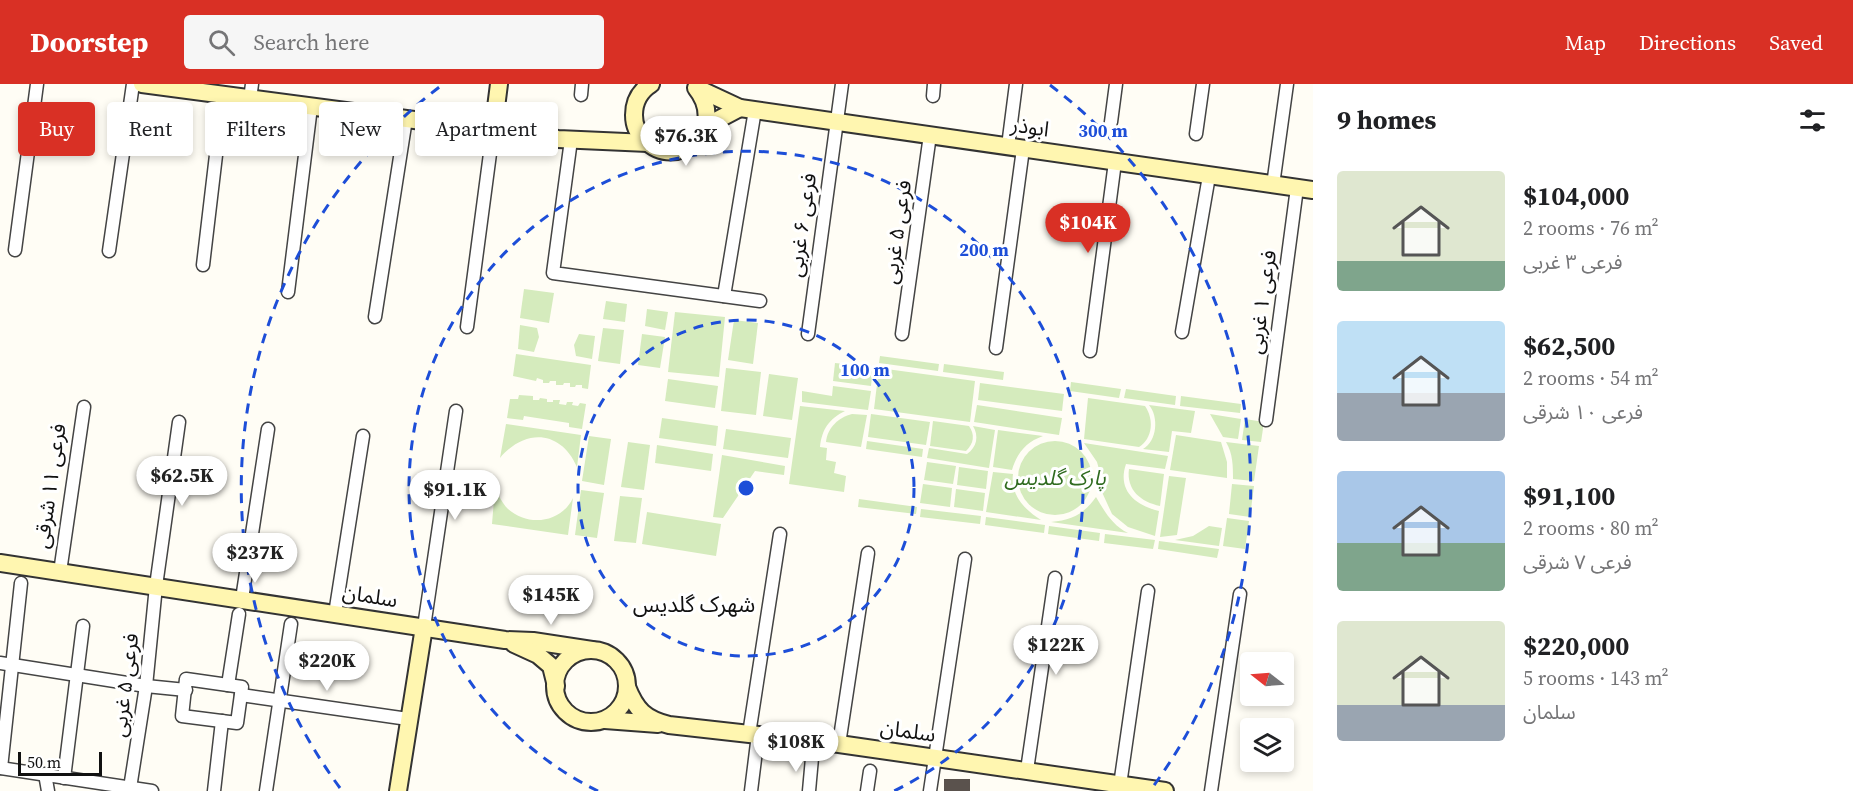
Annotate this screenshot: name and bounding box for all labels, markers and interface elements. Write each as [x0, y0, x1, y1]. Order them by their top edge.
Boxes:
search box [184, 15, 604, 69]
text: Doorstep [30, 23, 148, 61]
icon: search [205, 26, 238, 59]
text: Search here [253, 27, 369, 57]
text: Map [1565, 28, 1606, 57]
text: Directions [1639, 28, 1736, 57]
text: Saved [1769, 28, 1823, 57]
chip: Buy [18, 102, 95, 156]
chip: Rent [107, 102, 193, 156]
chip: Filters [205, 102, 307, 156]
chip: New [319, 102, 403, 156]
chip: Apartment [415, 102, 558, 156]
text: 9 homes [1337, 102, 1436, 138]
icon: filters [1796, 104, 1829, 137]
street label: ابوذر [1008, 109, 1051, 144]
pin: $76.3K [637, 116, 735, 167]
text: 300 m [1078, 118, 1128, 143]
text: $76.3K [654, 121, 718, 149]
street label: فرعی ۶ غربی [780, 171, 823, 279]
street label: فرعی ۵ غربی [875, 178, 918, 286]
text: $104,000 [1523, 178, 1629, 214]
icon: home [1385, 195, 1457, 267]
pin: $104K [1046, 203, 1130, 254]
text: $104K [1059, 208, 1117, 236]
text: 2 rooms · 76 m² [1523, 214, 1659, 242]
text: 200 m [959, 237, 1009, 262]
street label: فرعی ۱ غربی [1240, 248, 1283, 356]
text: فرعی ۳ غربی [1523, 248, 1622, 276]
text: $62,500 [1523, 328, 1615, 364]
icon: home [1385, 345, 1457, 417]
text: 100 m [840, 357, 890, 382]
text: 2 rooms · 54 m² [1523, 364, 1659, 392]
text: فرعی ۱۰ شرقی [1523, 398, 1643, 426]
street label: فرعی ۱۱ شرقی [26, 422, 73, 550]
pin: $62.5K [133, 456, 231, 507]
text: $62.5K [150, 461, 214, 489]
park label: پارک گلدیس [1004, 463, 1107, 492]
pin: $91.1K [406, 470, 504, 521]
text: $91.1K [423, 475, 487, 503]
centre of rings [736, 478, 756, 498]
text: $91,100 [1523, 478, 1615, 514]
icon: home [1385, 495, 1457, 567]
text: 2 rooms · 80 m² [1523, 514, 1659, 542]
pin: $237K [213, 533, 297, 584]
text: $237K [226, 538, 284, 566]
text: فرعی ۷ شرقی [1523, 548, 1632, 576]
pin: $145K [509, 575, 593, 626]
street label: سلمان [340, 577, 400, 614]
text: $145K [522, 580, 580, 608]
district label: شهرک گلدیس [633, 589, 755, 619]
pin: $122K [1014, 625, 1098, 676]
text: $220,000 [1523, 628, 1629, 664]
text: $122K [1027, 630, 1085, 658]
street label: فرعی ۵ غربی [104, 631, 145, 738]
pin: $220K [285, 641, 369, 692]
icon: home [1385, 645, 1457, 717]
text: $220K [298, 646, 356, 674]
north arrow [1240, 652, 1294, 706]
map controls [1240, 652, 1294, 772]
text: 5 rooms · 143 m² [1523, 664, 1669, 692]
text: سلمان [1523, 698, 1576, 726]
street label: سلمان [879, 712, 938, 749]
button: layers [1240, 718, 1294, 772]
pin: $108K [754, 722, 838, 773]
text: $108K [767, 727, 825, 755]
scale bar [18, 749, 102, 776]
text: 50 m [27, 751, 61, 773]

